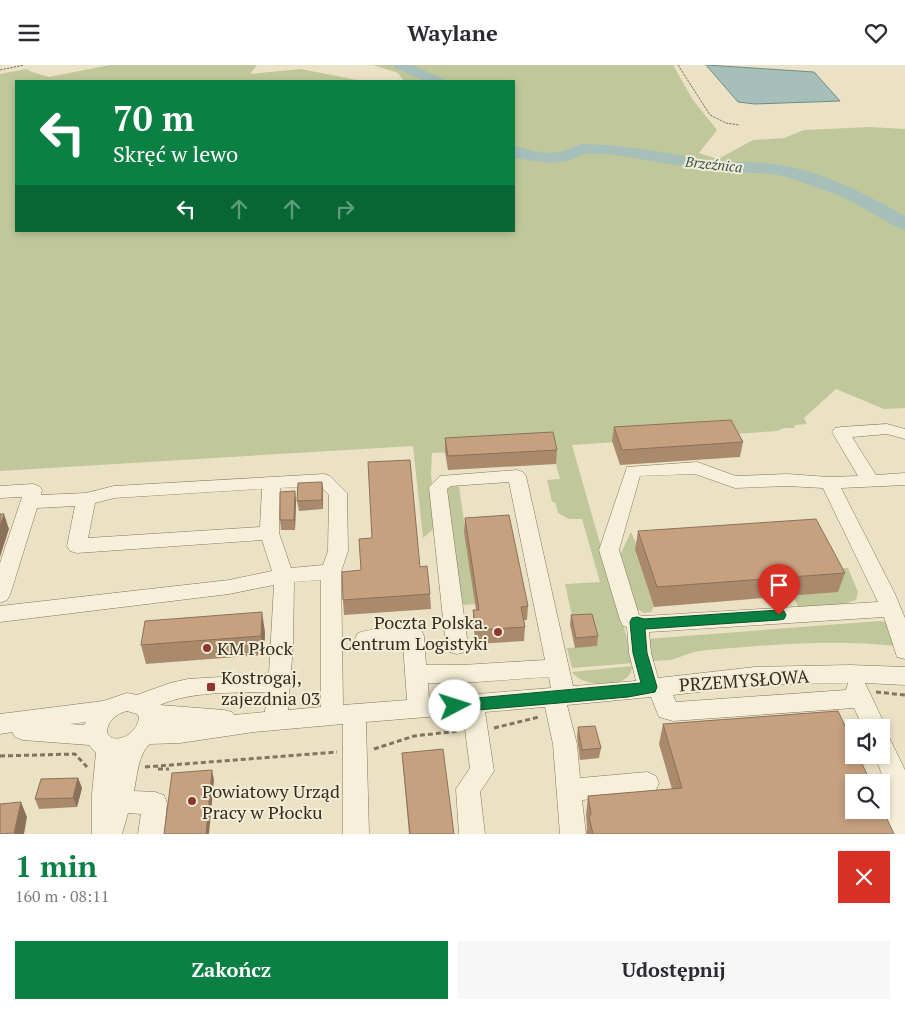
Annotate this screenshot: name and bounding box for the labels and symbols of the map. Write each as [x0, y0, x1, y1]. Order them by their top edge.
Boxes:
water label: Brzeźnica [683, 151, 744, 176]
pin [758, 564, 800, 615]
place label: Poczta Polska. Centrum Logistyki [340, 610, 488, 655]
marker: Poczta Polska. Centrum Logistyki [492, 626, 504, 638]
place label: KM Płock [217, 636, 294, 660]
marker: KM Płock [201, 642, 213, 654]
street label: PRZEMYSŁOWA [678, 663, 810, 697]
place label: Kostrogaj, zajezdnia 03 [221, 665, 320, 710]
position arrow [428, 679, 480, 731]
marker: Kostrogaj, zajezdnia 03 [205, 681, 217, 693]
place label: Powiatowy Urząd Pracy w Płocku [202, 779, 340, 824]
marker: Powiatowy Urząd Pracy w Płocku [186, 795, 198, 807]

